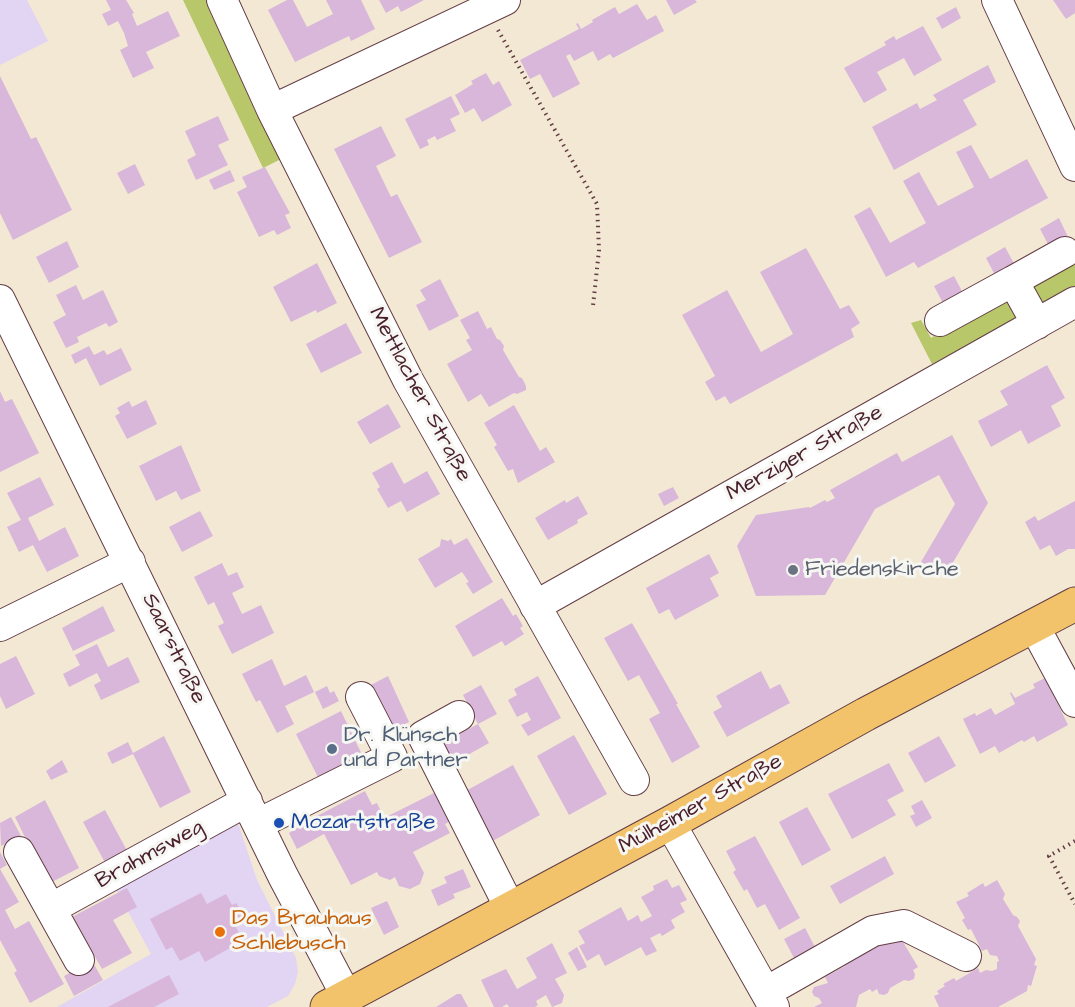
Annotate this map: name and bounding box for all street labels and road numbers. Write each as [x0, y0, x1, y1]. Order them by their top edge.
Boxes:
street label: Mettlacher Straße [362, 303, 476, 487]
street label: Merziger Straße [722, 400, 888, 508]
street label: Saarstraße [135, 590, 211, 708]
street label: Mülheimer Straße [615, 749, 787, 861]
street label: Brahmsweg [92, 815, 208, 895]

